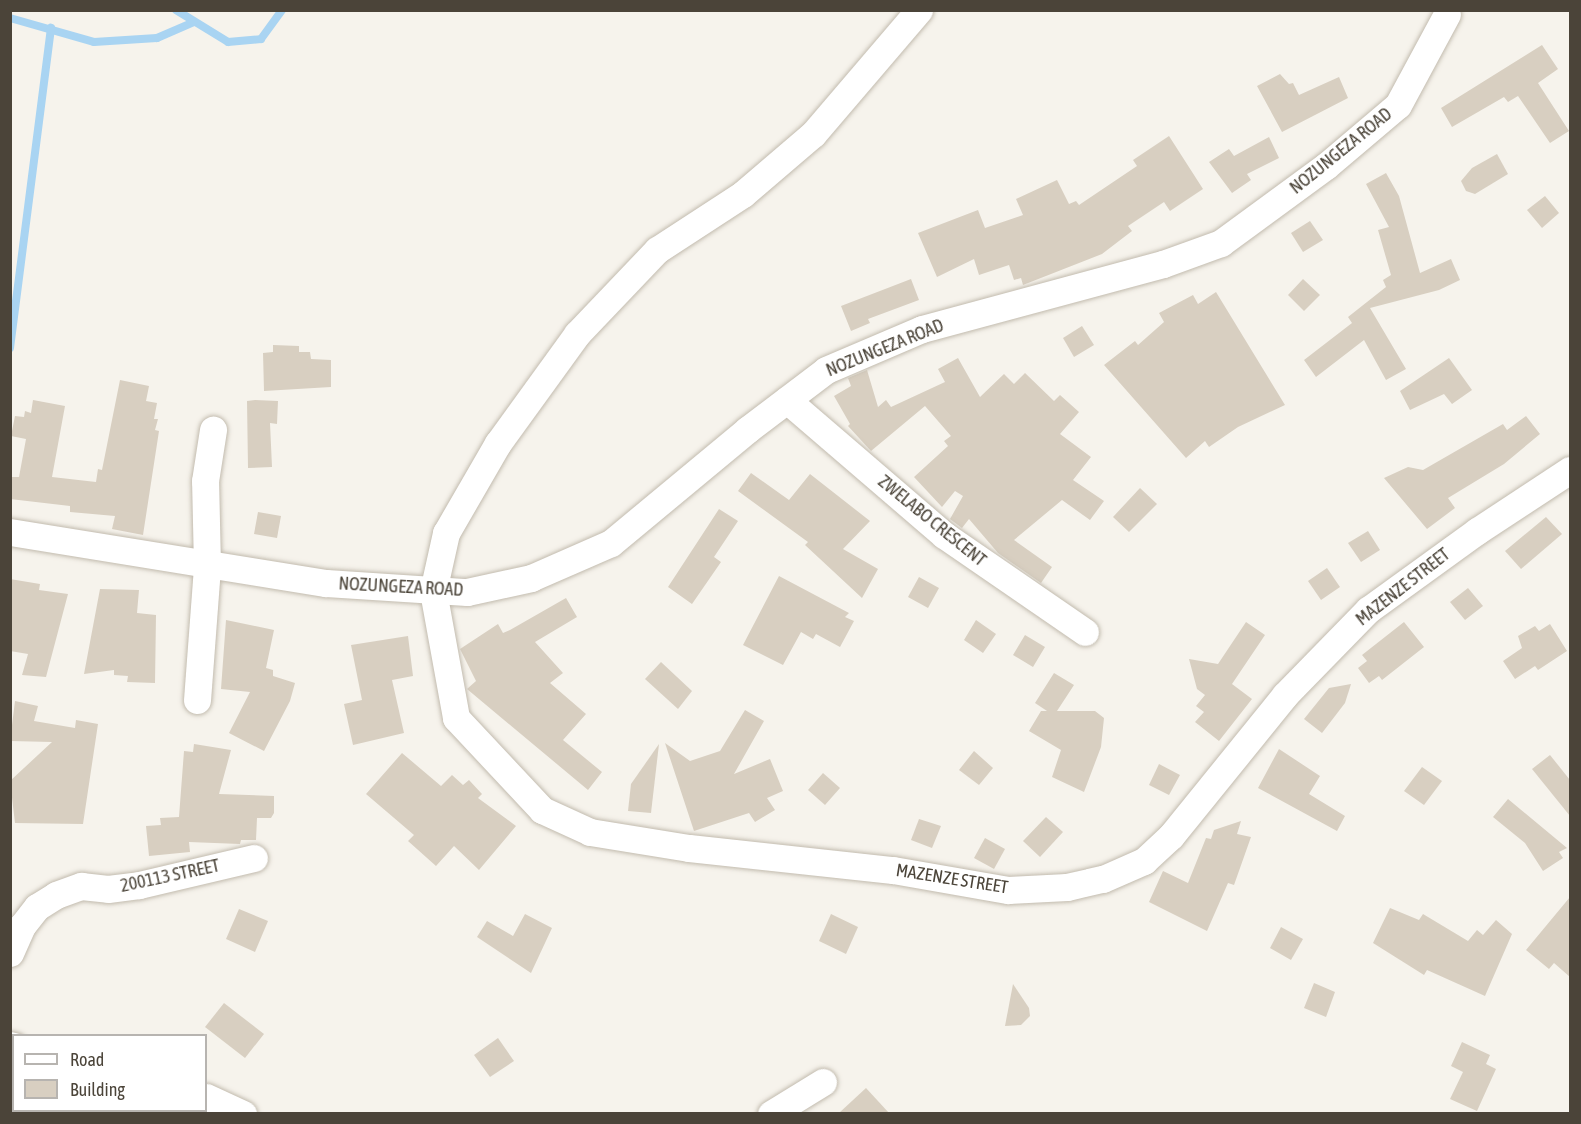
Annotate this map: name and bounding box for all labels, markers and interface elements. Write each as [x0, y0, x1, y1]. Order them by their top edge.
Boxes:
street label: NOZUNGEZA ROAD [1286, 103, 1396, 199]
street label: NOZUNGEZA ROAD [823, 315, 947, 381]
street label: ZWELABO CRESCENT [874, 471, 990, 571]
street label: MAZENZE STREET [1352, 544, 1454, 630]
street label: NOZUNGEZA ROAD [338, 573, 464, 601]
street label: 200113 STREET [118, 855, 222, 897]
street label: MAZENZE STREET [894, 859, 1010, 899]
legend [12, 1034, 207, 1112]
text: Road [70, 1049, 104, 1070]
text: Building [70, 1079, 125, 1100]

